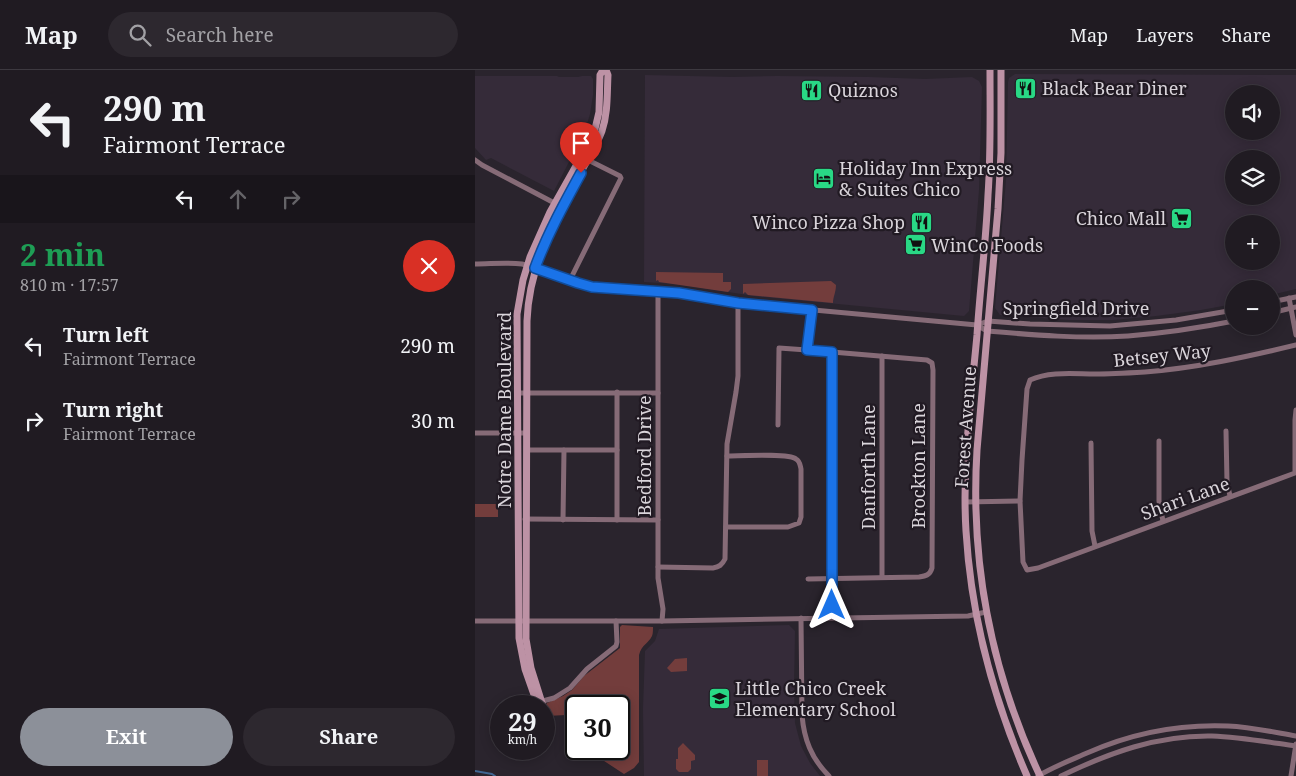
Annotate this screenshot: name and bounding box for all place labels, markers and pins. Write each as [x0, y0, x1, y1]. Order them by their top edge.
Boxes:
restaurant icon: Black Bear Diner [1014, 76, 1038, 100]
place label: Black Bear Diner [1042, 76, 1187, 100]
restaurant icon: Quiznos [800, 78, 824, 102]
place label: Quiznos [828, 78, 898, 102]
pin [560, 122, 602, 173]
place label: Holiday Inn Express & Suites Chico [839, 156, 1012, 201]
hotel icon: Holiday Inn Express & Suites Chico [811, 166, 835, 190]
place label: Chico Mall [1076, 206, 1166, 230]
supermarket icon: Chico Mall [1170, 206, 1194, 230]
place label: Winco Pizza Shop [752, 210, 905, 234]
restaurant icon: Winco Pizza Shop [909, 210, 933, 234]
supermarket icon: WinCo Foods [903, 233, 927, 257]
place label: WinCo Foods [931, 233, 1043, 257]
place label: Little Chico Creek Elementary School [735, 676, 896, 721]
school or university icon: Little Chico Creek Elementary School [707, 686, 731, 710]

